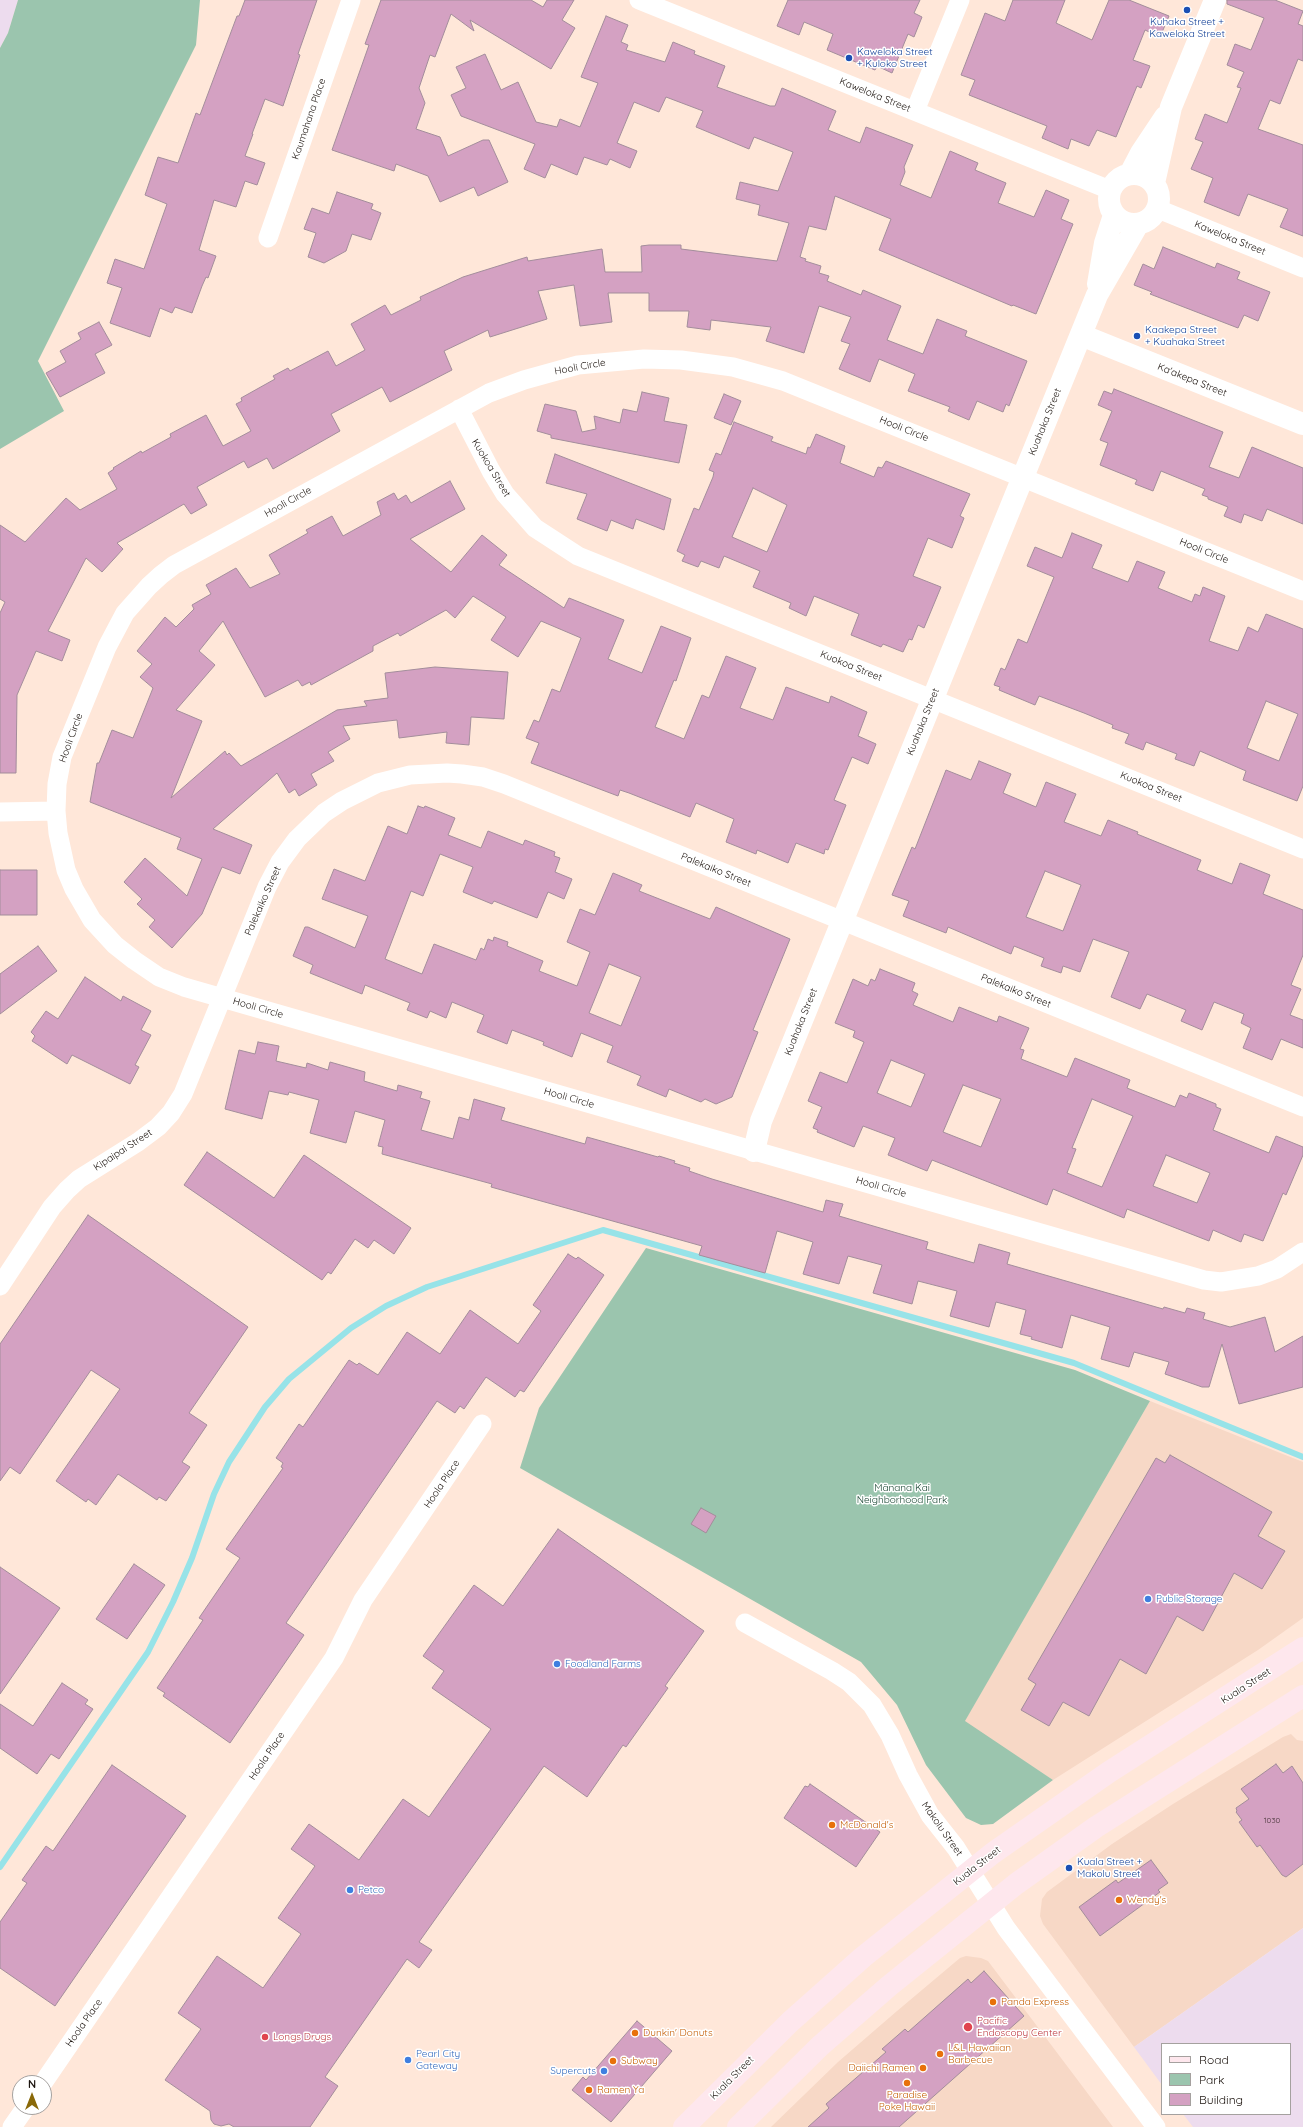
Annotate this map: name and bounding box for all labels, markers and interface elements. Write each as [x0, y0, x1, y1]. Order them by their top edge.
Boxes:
marker: Kuhaka Street + Kaweloka Street [1182, 5, 1192, 15]
place label: Kuhaka Street + Kaweloka Street [1149, 16, 1225, 40]
place label: Kaweloka Street + Kuloko Street [857, 46, 933, 70]
marker: Kaweloka Street + Kuloko Street [844, 53, 854, 63]
street label: Kaweloka Street [838, 75, 912, 115]
street label: Kaumahana Place [289, 77, 329, 161]
street label: Kaweloka Street [1193, 218, 1267, 258]
place label: Kaakepa Street + Kuahaka Street [1145, 324, 1225, 348]
marker: Kaakepa Street + Kuahaka Street [1132, 331, 1142, 341]
street label: Hooli Circle [553, 357, 607, 377]
street label: Ka'akepa Street [1156, 361, 1228, 399]
street label: Kuahaka Street [1026, 387, 1064, 457]
street label: Hooli Circle [878, 414, 930, 444]
street label: Kuokoa Street [469, 437, 513, 499]
street label: Hooli Circle [262, 484, 314, 520]
street label: Hooli Circle [1178, 536, 1230, 566]
street label: Kuokoa Street [818, 648, 884, 684]
street label: Kuahaka Street [904, 687, 942, 757]
street label: Hooli Circle [57, 712, 85, 764]
street label: Kuokoa Street [1118, 769, 1184, 805]
street label: Palekaiko Street [679, 850, 753, 890]
street label: Palekaiko Street [242, 865, 284, 937]
street label: Palekaiko Street [979, 971, 1053, 1011]
street label: Kuahaka Street [782, 987, 820, 1057]
street label: Hooli Circle [231, 995, 285, 1021]
street label: Hooli Circle [542, 1085, 596, 1111]
street label: Kipaipai Street [91, 1127, 155, 1173]
street label: Hooli Circle [854, 1174, 908, 1200]
street label: Hoola Place [422, 1458, 462, 1510]
park label: Mānana Kai Neighborhood Park [857, 1482, 947, 1506]
place label: Public Storage [1156, 1593, 1222, 1605]
marker: Public Storage [1143, 1594, 1153, 1604]
place label: Foodland Farms [565, 1658, 641, 1670]
marker: Foodland Farms [552, 1659, 562, 1669]
street label: Kuala Street [1219, 1666, 1273, 1706]
street label: Hoola Place [247, 1730, 287, 1782]
street label: Makolu Street [919, 1800, 965, 1858]
house number: 1030 [1264, 1816, 1280, 1826]
place label: McDonald's [840, 1819, 893, 1831]
marker: McDonald's [827, 1820, 837, 1830]
street label: Kuala Street [951, 1844, 1003, 1888]
place label: Kuala Street + Makolu Street [1077, 1856, 1142, 1880]
marker: Kuala Street + Makolu Street [1064, 1863, 1074, 1873]
place label: Petco [358, 1884, 384, 1896]
marker: Petco [345, 1885, 355, 1895]
place label: Wendy's [1127, 1894, 1166, 1906]
marker: Wendy's [1114, 1895, 1124, 1905]
place label: Panda Express [1001, 1996, 1069, 2008]
street label: Hoola Place [63, 1997, 105, 2049]
marker: Panda Express [988, 1997, 998, 2007]
place label: Pacific Endoscopy Center [977, 2015, 1062, 2038]
marker: Pacific Endoscopy Center [962, 2021, 974, 2033]
place label: Dunkin' Donuts [643, 2027, 713, 2039]
marker: Dunkin' Donuts [630, 2028, 640, 2038]
place label: Longs Drugs [273, 2031, 331, 2043]
marker: Longs Drugs [260, 2032, 270, 2042]
place label: L&L Hawaiian Barbecue [948, 2042, 1011, 2066]
legend [1161, 2043, 1291, 2115]
place label: Pearl City Gateway [416, 2048, 460, 2072]
marker: L&L Hawaiian Barbecue [935, 2049, 945, 2059]
text: Road [1199, 2052, 1229, 2067]
street label: Kuala Street [708, 2054, 756, 2102]
marker: Pearl City Gateway [403, 2055, 413, 2065]
place label: Subway [621, 2055, 658, 2067]
marker: Subway [608, 2056, 618, 2066]
place label: Daiichi Ramen [848, 2062, 915, 2074]
marker: Daiichi Ramen [918, 2063, 928, 2073]
place label: Supercuts [550, 2065, 596, 2077]
marker: Supercuts [599, 2066, 609, 2076]
text: Park [1199, 2072, 1224, 2087]
north arrow [12, 2075, 52, 2115]
text: N [28, 2077, 36, 2091]
marker: Paradise Poke Hawaii [902, 2078, 912, 2088]
place label: Ramen Ya [597, 2084, 644, 2096]
marker: Ramen Ya [584, 2085, 594, 2095]
place label: Paradise Poke Hawaii [879, 2089, 935, 2112]
text: Building [1199, 2092, 1243, 2107]

